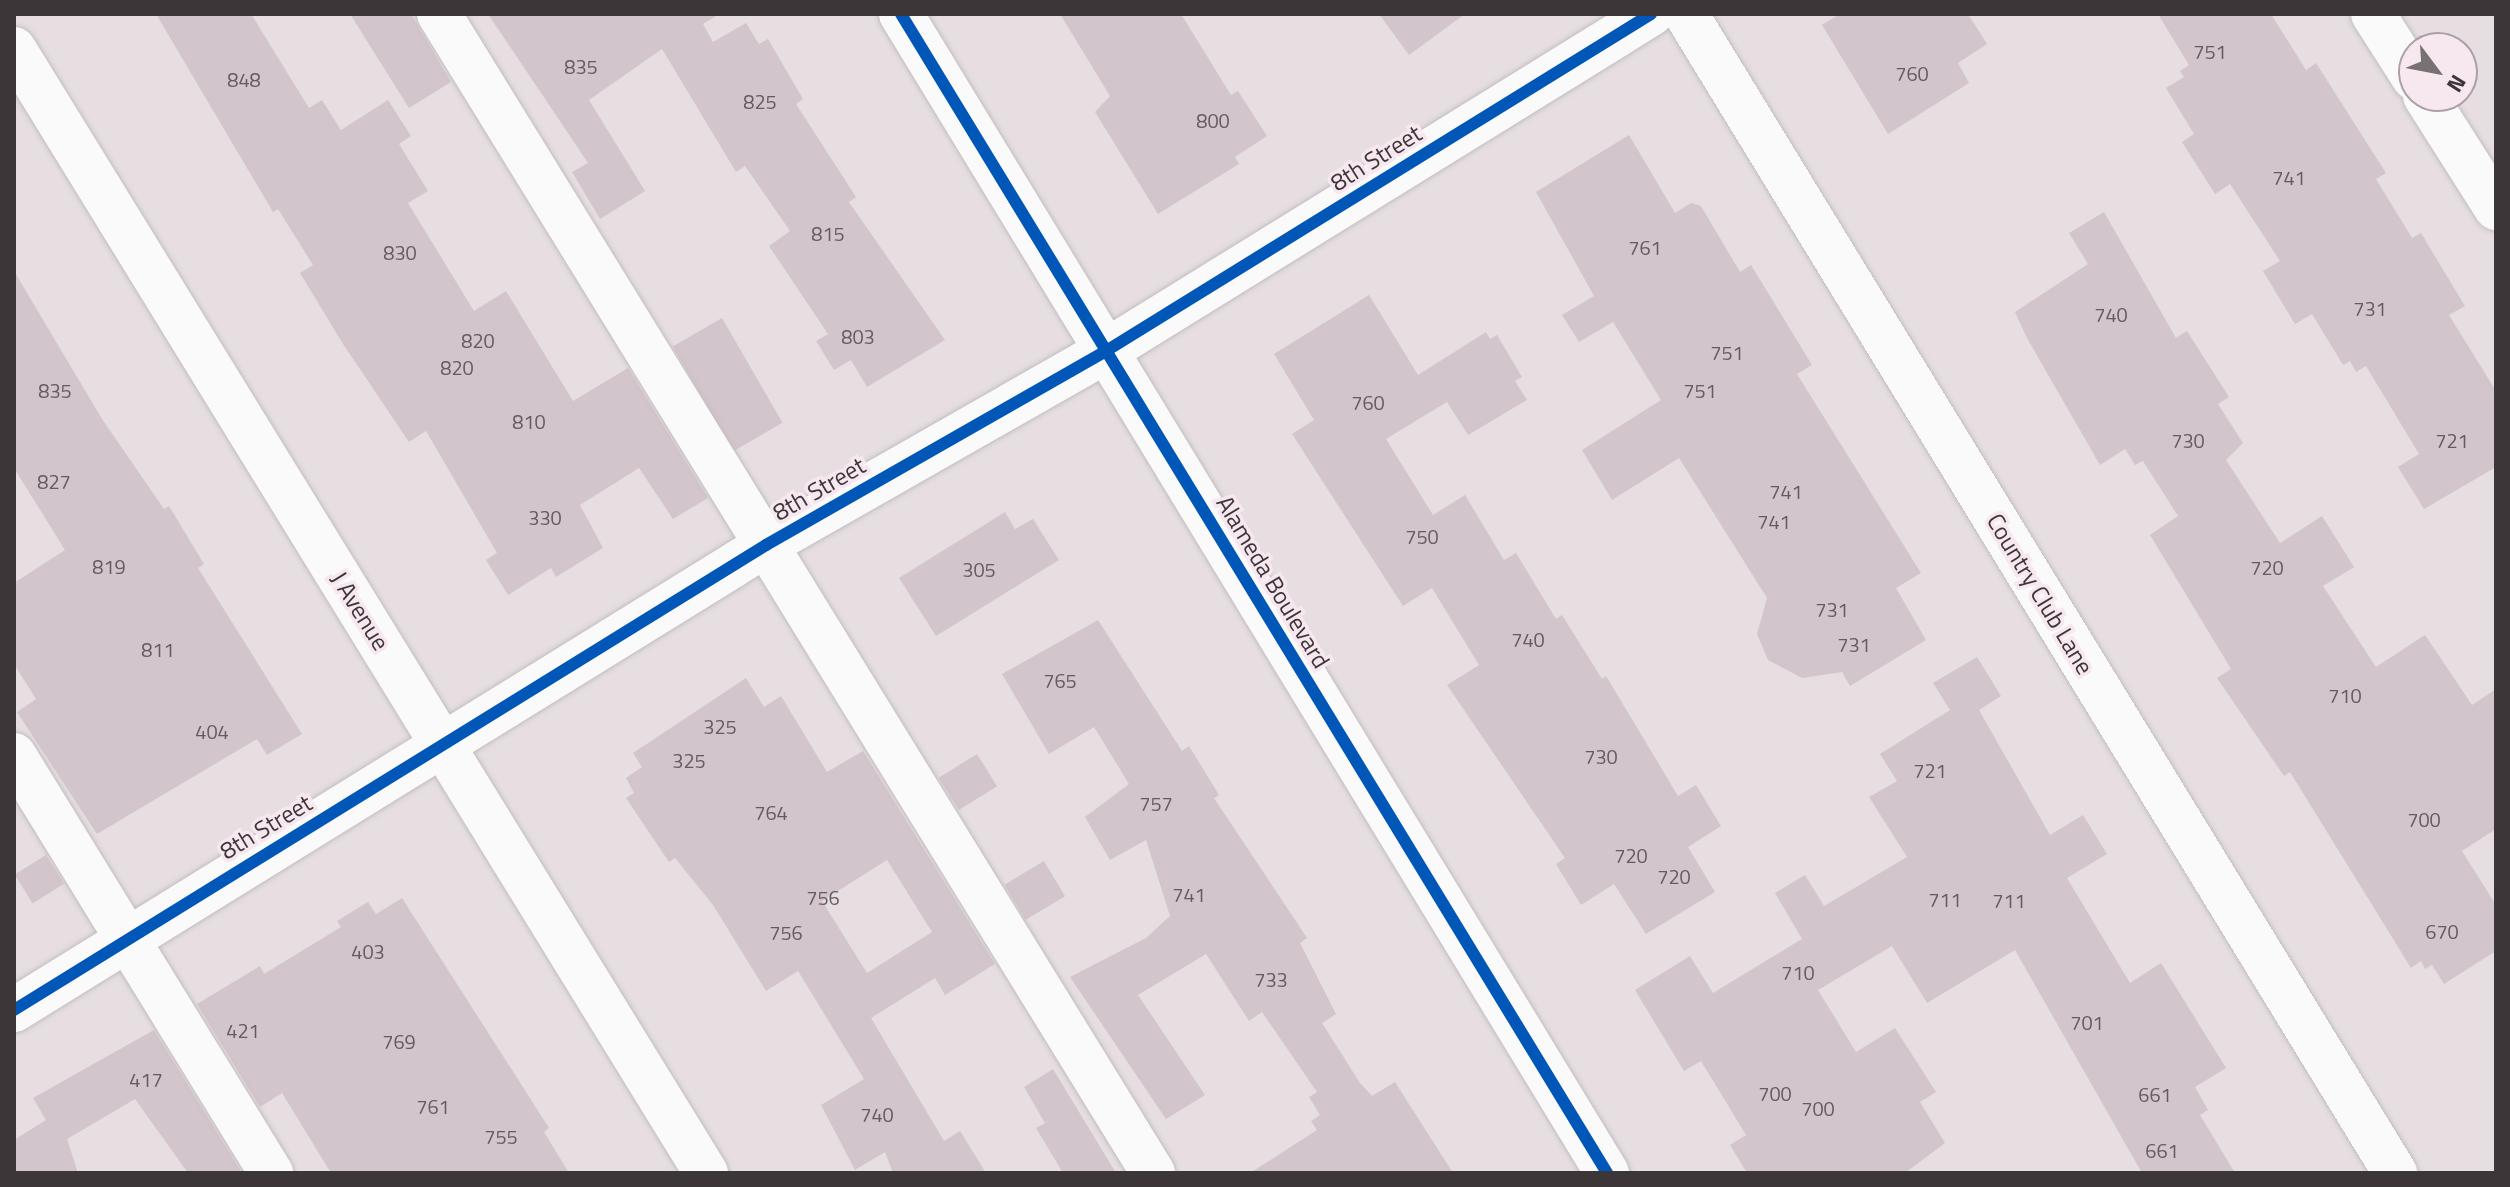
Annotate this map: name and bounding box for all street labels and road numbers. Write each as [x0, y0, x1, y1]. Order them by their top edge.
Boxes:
street label: 8th Street [1325, 119, 1427, 197]
street label: 8th Street [768, 451, 870, 527]
street label: Alameda Boulevard [1210, 491, 1336, 673]
street label: Country Club Lane [1981, 508, 2099, 680]
street label: J Avenue [325, 566, 395, 656]
street label: 8th Street [215, 788, 317, 866]

